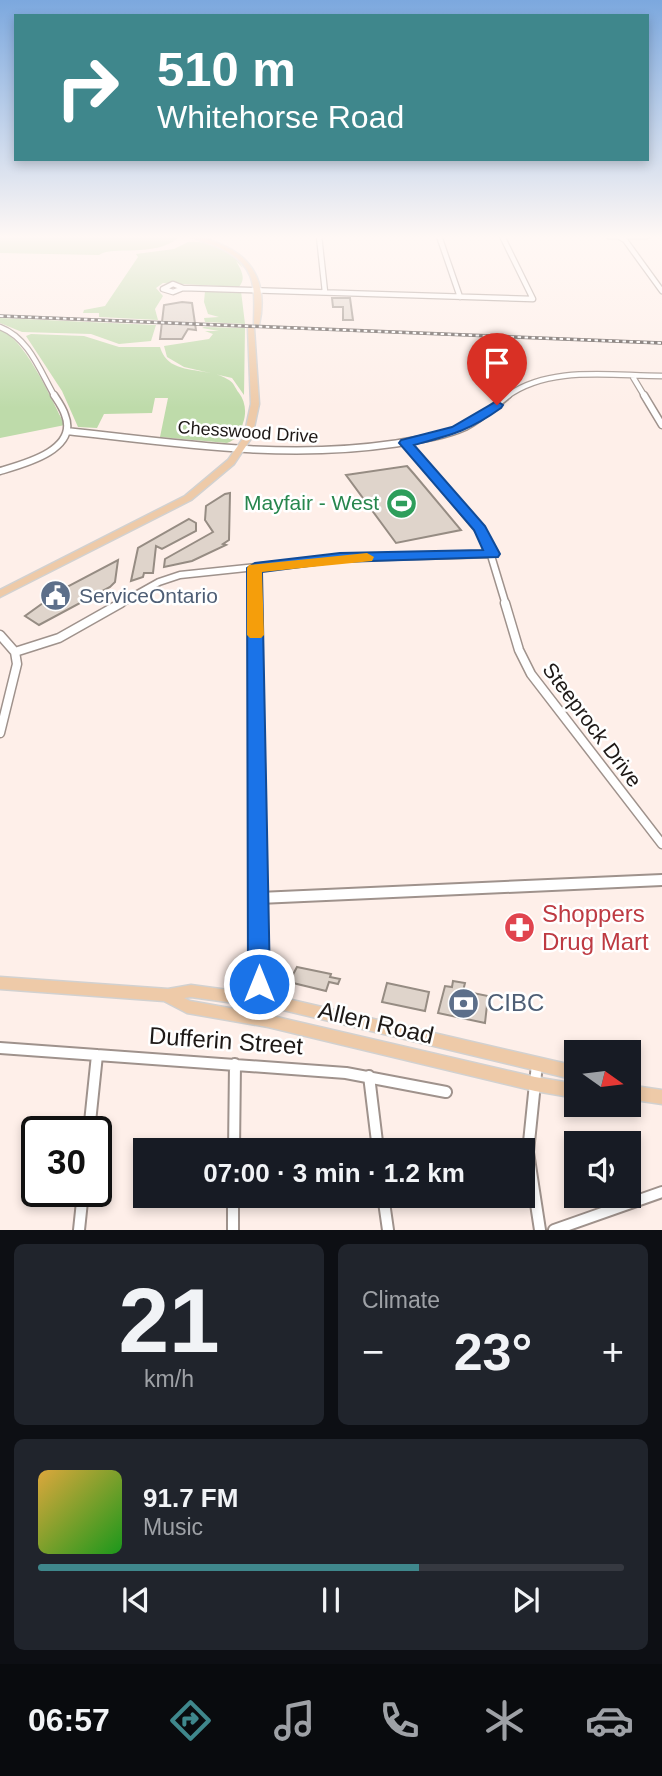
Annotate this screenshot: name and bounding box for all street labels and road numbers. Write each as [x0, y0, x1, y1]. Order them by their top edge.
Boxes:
street label: Chesswood Drive [177, 417, 319, 447]
street label: Steeprock Drive [538, 658, 647, 791]
street label: Allen Road [316, 996, 436, 1049]
street label: Dufferin Street [148, 1022, 304, 1059]

